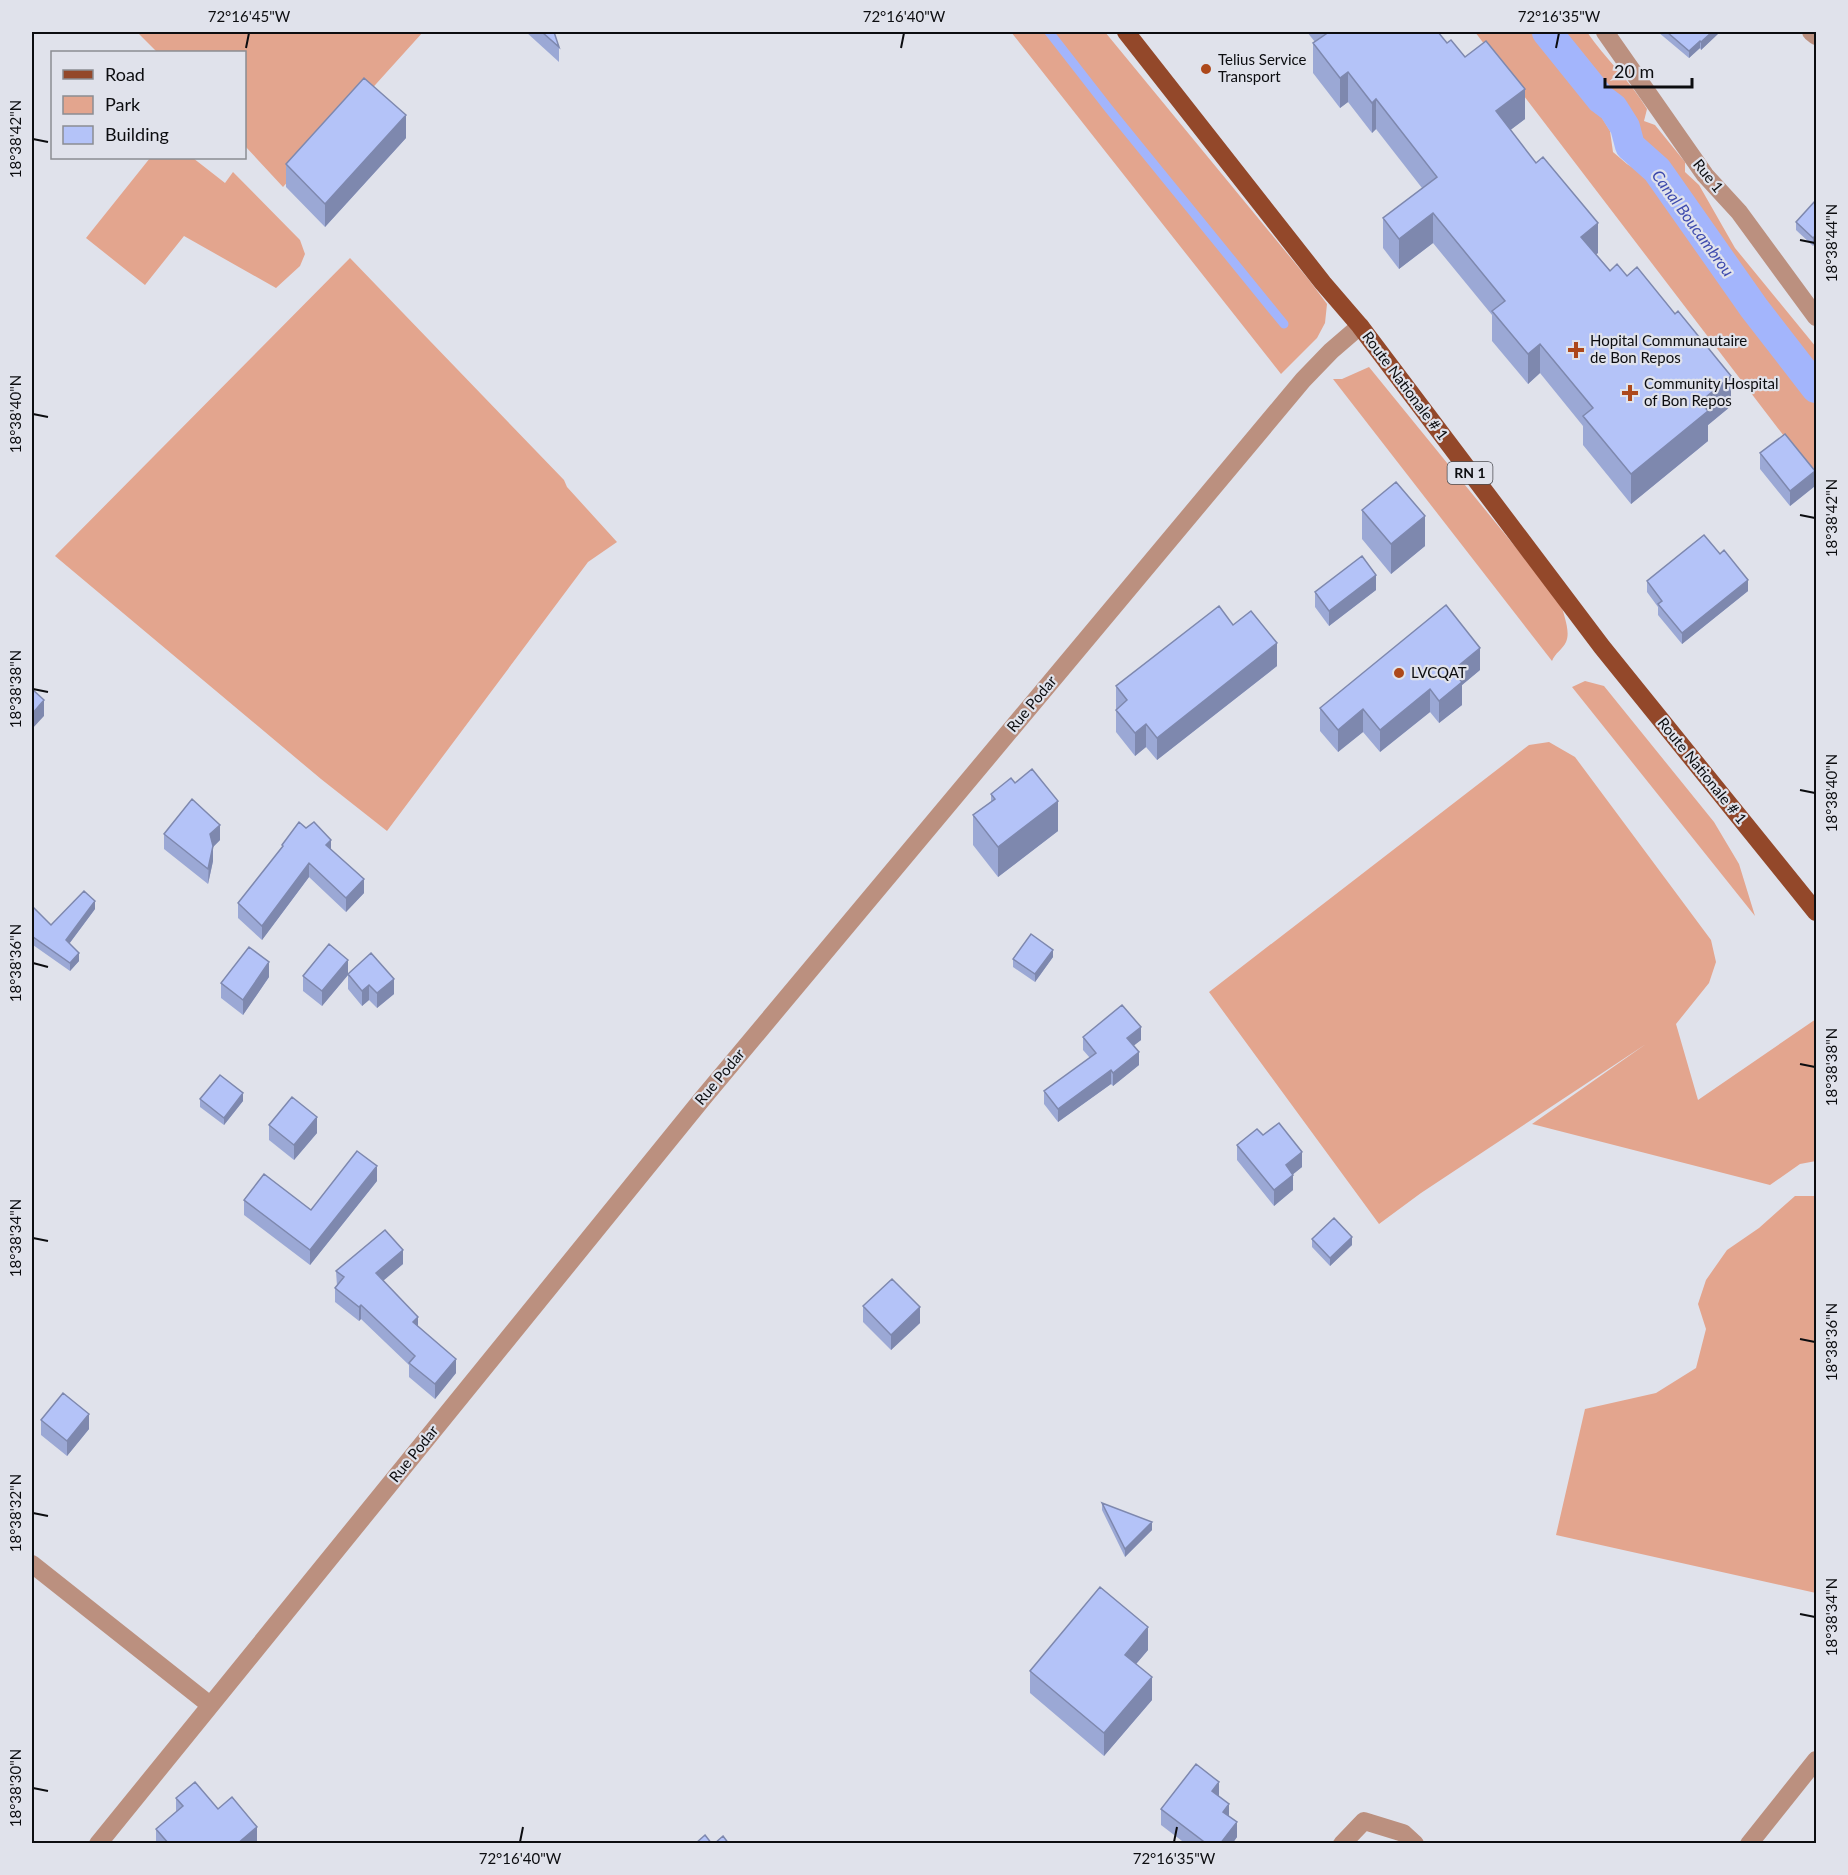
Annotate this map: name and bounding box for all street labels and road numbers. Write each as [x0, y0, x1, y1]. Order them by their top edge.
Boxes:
street label: Rue 1 [1690, 155, 1728, 196]
street label: Route Nationale # 1 [1359, 327, 1453, 443]
road number: RN 1 [1448, 462, 1492, 484]
street label: Rue Podar [1003, 671, 1060, 735]
street label: Route Nationale # 1 [1654, 714, 1751, 827]
street label: Rue Podar [691, 1044, 748, 1108]
street label: Rue Podar [385, 1421, 442, 1485]

